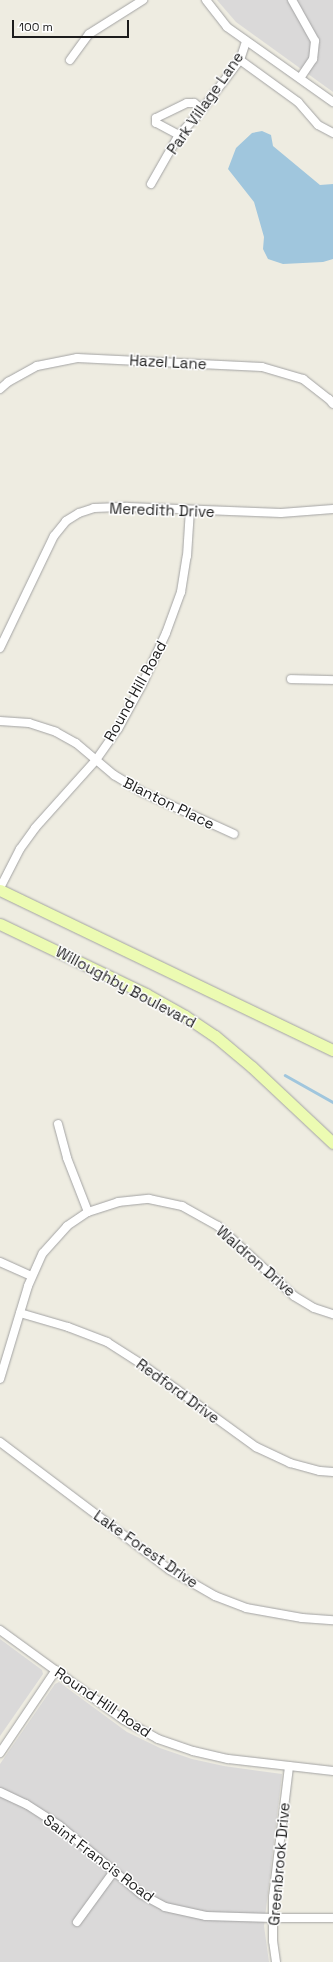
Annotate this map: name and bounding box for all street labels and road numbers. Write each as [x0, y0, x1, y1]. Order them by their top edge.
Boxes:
street label: Park Village Lane [163, 48, 247, 158]
street label: Hazel Lane [129, 351, 207, 373]
street label: Meredith Drive [109, 499, 215, 521]
street label: Round Hill Road [100, 638, 170, 744]
street label: Blanton Place [121, 773, 217, 833]
street label: Willoughby Boulevard [53, 942, 199, 1032]
street label: Waldron Drive [213, 1222, 299, 1300]
street label: Redford Drive [133, 1355, 223, 1427]
street label: Lake Forest Drive [90, 1506, 202, 1592]
street label: Round Hill Road [51, 1663, 155, 1741]
street label: Greenbrook Drive [265, 1802, 293, 1926]
street label: Saint Francis Road [40, 1811, 158, 1905]

